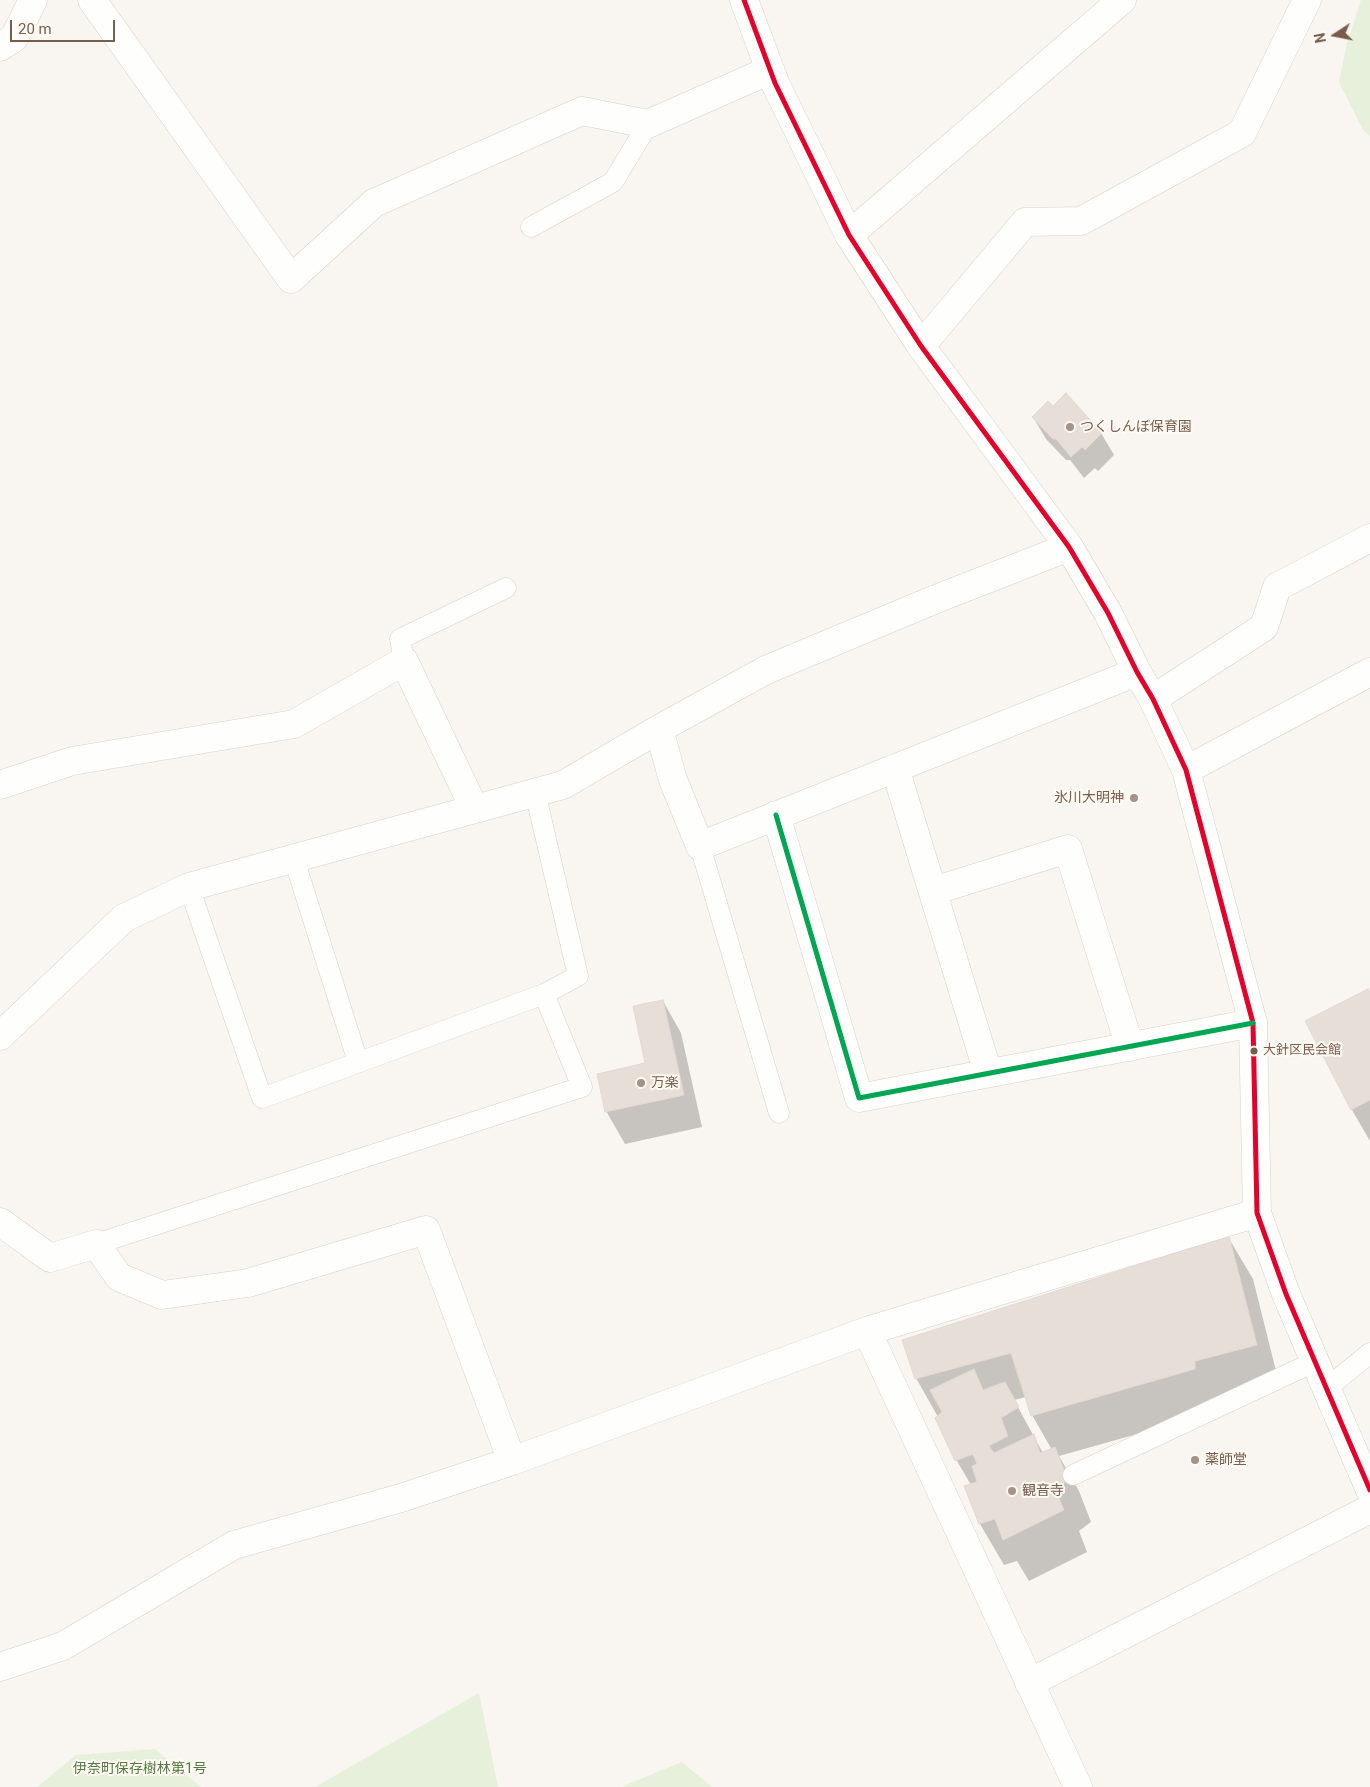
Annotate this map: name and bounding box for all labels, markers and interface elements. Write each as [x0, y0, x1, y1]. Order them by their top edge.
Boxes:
scale bar [12, 10, 118, 42]
north arrow [1310, 10, 1360, 60]
text: 20 m [18, 20, 52, 38]
text: N [1311, 31, 1329, 44]
place label: つくしんぼ保育園 [1080, 419, 1192, 435]
marker: つくしんぼ保育園 [1064, 421, 1076, 433]
place label: 氷川大明神 [1054, 790, 1124, 806]
marker: 氷川大明神 [1128, 792, 1140, 804]
place label: 大針区民会館 [1263, 1043, 1341, 1059]
marker: 大針区民会館 [1249, 1046, 1259, 1056]
place label: 万楽 [651, 1075, 679, 1091]
marker: 万楽 [635, 1077, 647, 1089]
place label: 薬師堂 [1205, 1452, 1247, 1468]
marker: 薬師堂 [1189, 1454, 1201, 1466]
place label: 観音寺 [1022, 1483, 1064, 1499]
marker: 観音寺 [1006, 1485, 1018, 1497]
park label: 伊奈町保存樹林第1号 [73, 1761, 207, 1777]

